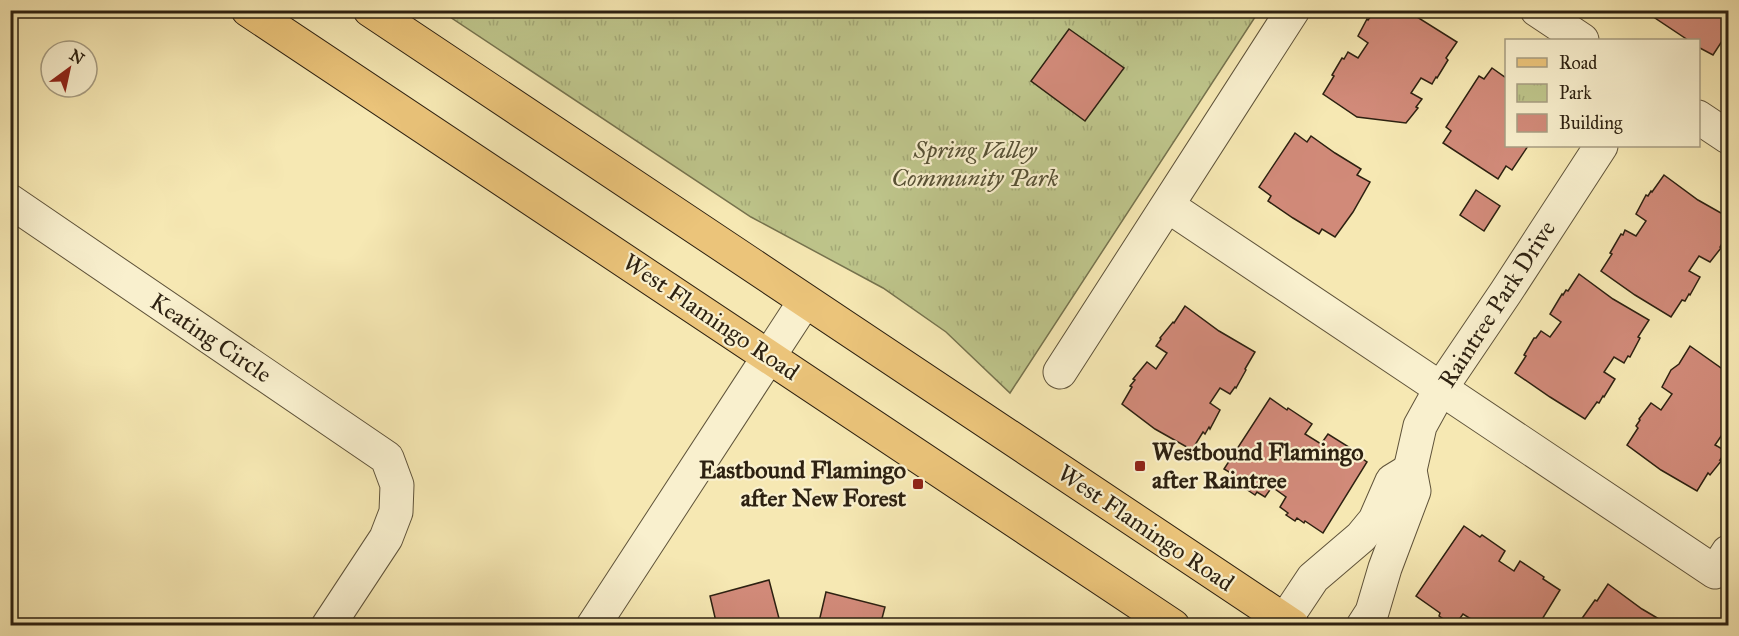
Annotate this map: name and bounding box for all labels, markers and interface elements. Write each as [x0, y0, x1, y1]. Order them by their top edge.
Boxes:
north arrow [39, 39, 99, 99]
legend [1505, 39, 1700, 147]
text: N [66, 45, 88, 69]
text: Road [1559, 52, 1597, 74]
text: Park [1559, 82, 1592, 104]
text: Building [1559, 112, 1623, 135]
park label: Spring Valley Community Park [891, 135, 1059, 193]
street label: Raintree Park Drive [1432, 215, 1562, 393]
street label: West Flamingo Road [617, 247, 805, 387]
street label: Keating Circle [145, 286, 277, 390]
place label: Westbound Flamingo after Raintree [1152, 437, 1364, 495]
place label: Eastbound Flamingo after New Forest [699, 455, 906, 513]
street label: West Flamingo Road [1052, 458, 1240, 598]
marker: Westbound Flamingo after Raintree [1133, 459, 1147, 473]
marker: Eastbound Flamingo after New Forest [911, 477, 925, 491]

